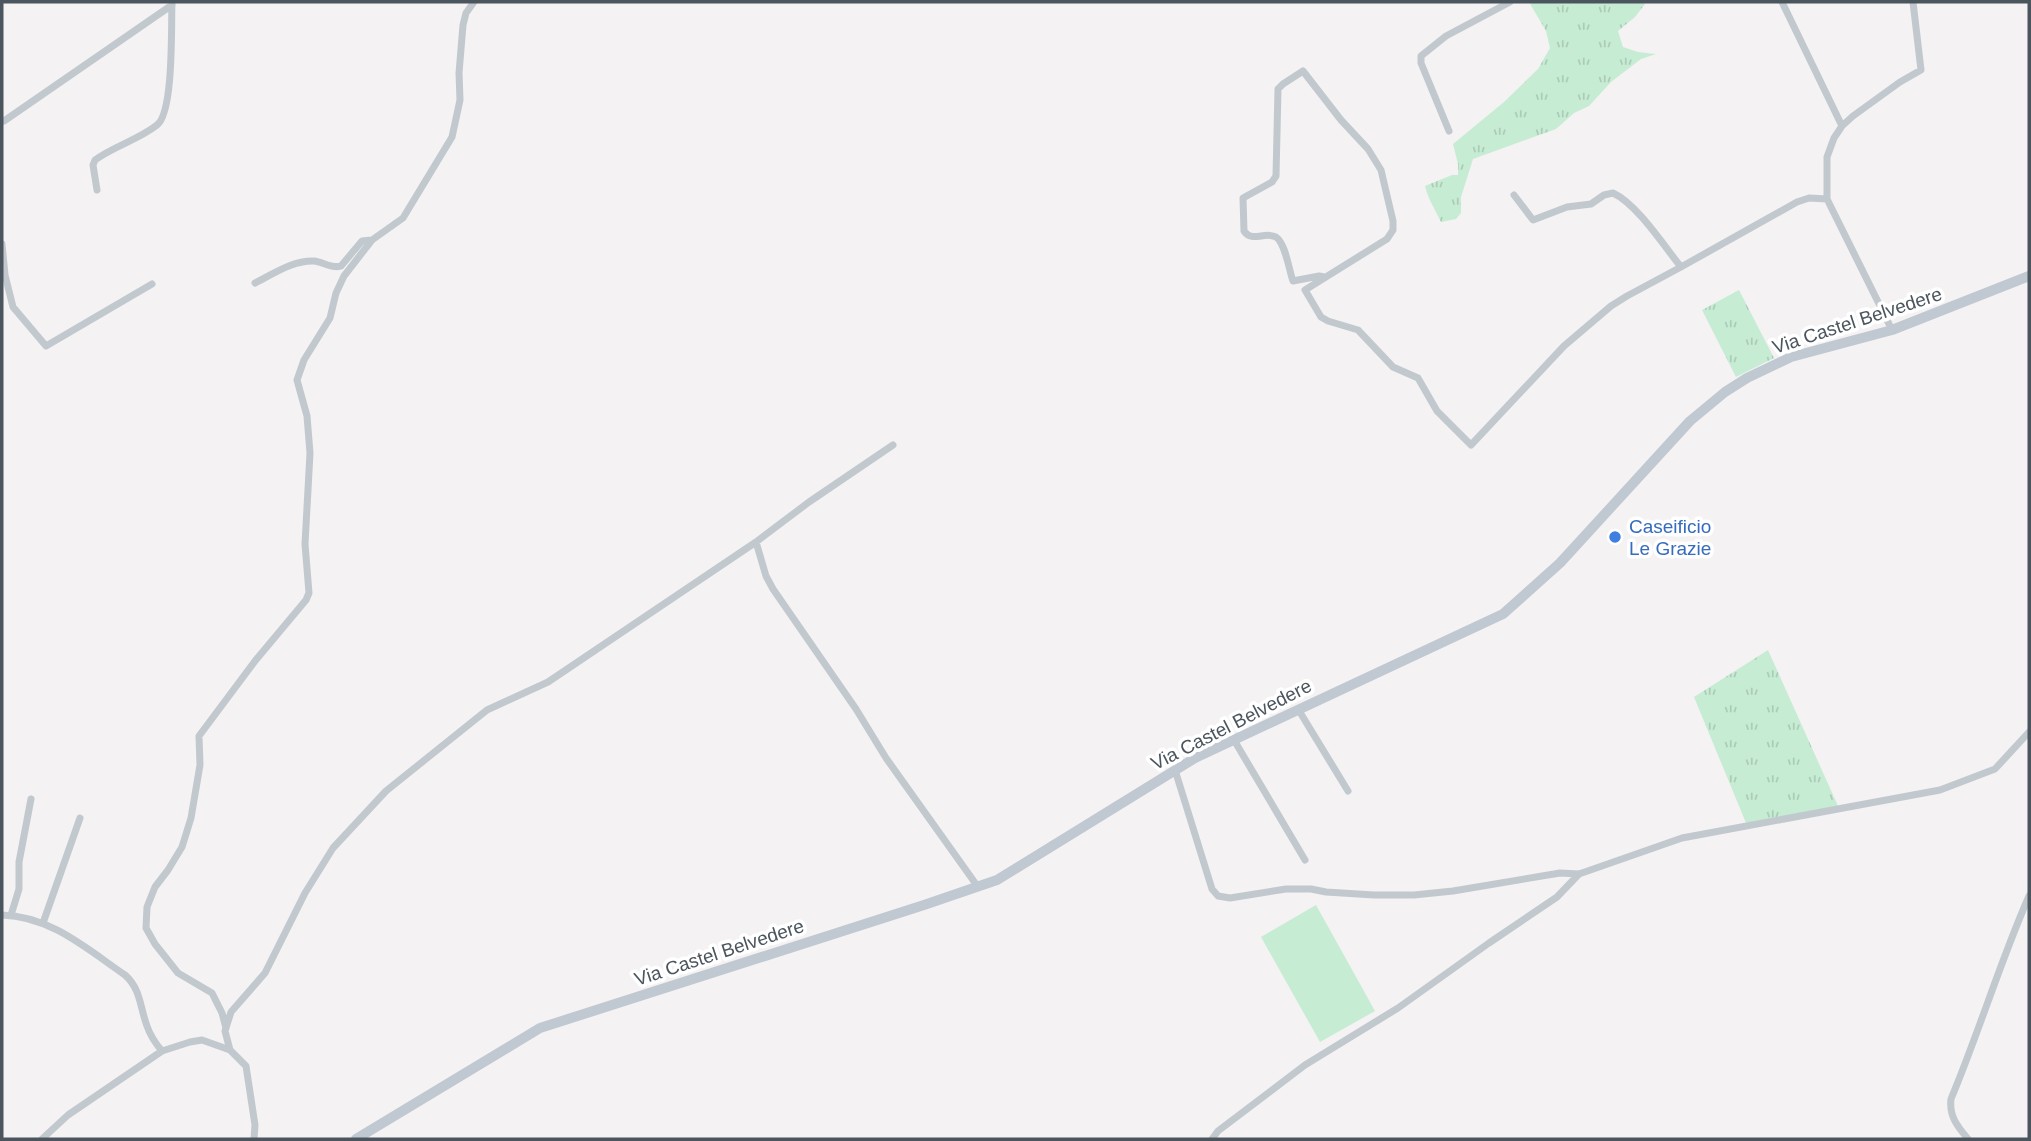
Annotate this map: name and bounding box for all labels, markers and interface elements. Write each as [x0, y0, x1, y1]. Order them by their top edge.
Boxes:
street label: Via Castel Belvedere [1770, 283, 1945, 358]
place label: Caseificio Le Grazie [1629, 516, 1711, 559]
marker: Caseificio Le Grazie [1607, 529, 1623, 545]
street label: Via Castel Belvedere [1148, 675, 1315, 774]
street label: Via Castel Belvedere [632, 915, 807, 990]

